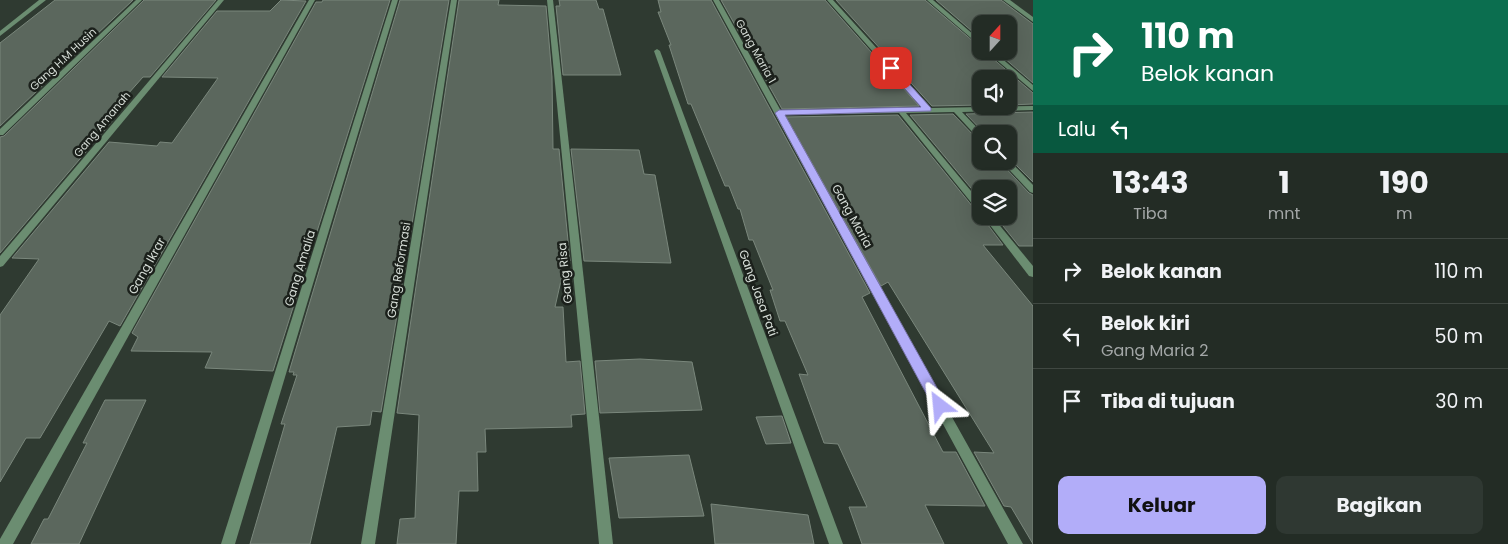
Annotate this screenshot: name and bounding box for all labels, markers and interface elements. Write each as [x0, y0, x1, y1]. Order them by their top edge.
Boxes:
text: 110 m [1141, 11, 1235, 60]
north arrow [972, 15, 1018, 60]
map controls [972, 15, 1017, 225]
street label: Gang Maria 1 [732, 16, 780, 86]
icon: right [1058, 20, 1123, 85]
street label: Gang H.M Husin [26, 24, 100, 94]
pin [870, 47, 912, 89]
icon: arrive [877, 54, 905, 82]
text: Belok kanan [1141, 58, 1274, 89]
button: sound [972, 70, 1017, 115]
street label: Gang Amanah [70, 88, 134, 160]
icon: left [1106, 115, 1134, 143]
text: Lalu [1058, 116, 1096, 143]
button: search [972, 125, 1017, 170]
text: 13:43 [1112, 161, 1189, 204]
text: 1 [1278, 161, 1290, 204]
text: 190 [1379, 161, 1429, 204]
button: layers [972, 180, 1017, 225]
street label: Gang Maria [828, 181, 877, 251]
text: Tiba [1133, 202, 1168, 225]
text: mnt [1268, 202, 1300, 225]
text: m [1396, 202, 1412, 225]
street label: Gang Reformasi [383, 221, 414, 319]
street label: Gang Amalia [280, 228, 319, 308]
street label: Gang Ikrar [124, 234, 169, 297]
street label: Gang Risa [553, 242, 576, 304]
street label: Gang Jasa Pati [735, 247, 782, 338]
icon: right [1058, 257, 1086, 285]
text: Belok kanan [1101, 258, 1222, 285]
text: 110 m [1434, 258, 1483, 285]
text: Belok kiri [1101, 310, 1190, 337]
icon: left [1058, 322, 1086, 350]
text: 50 m [1434, 323, 1483, 350]
text: Gang Maria 2 [1101, 339, 1208, 362]
position arrow [913, 379, 965, 431]
icon: arrive [1058, 387, 1086, 415]
text: Tiba di tujuan [1101, 388, 1235, 415]
text: 30 m [1435, 388, 1483, 415]
button: Keluar [1058, 476, 1266, 534]
button: Bagikan [1276, 476, 1483, 534]

